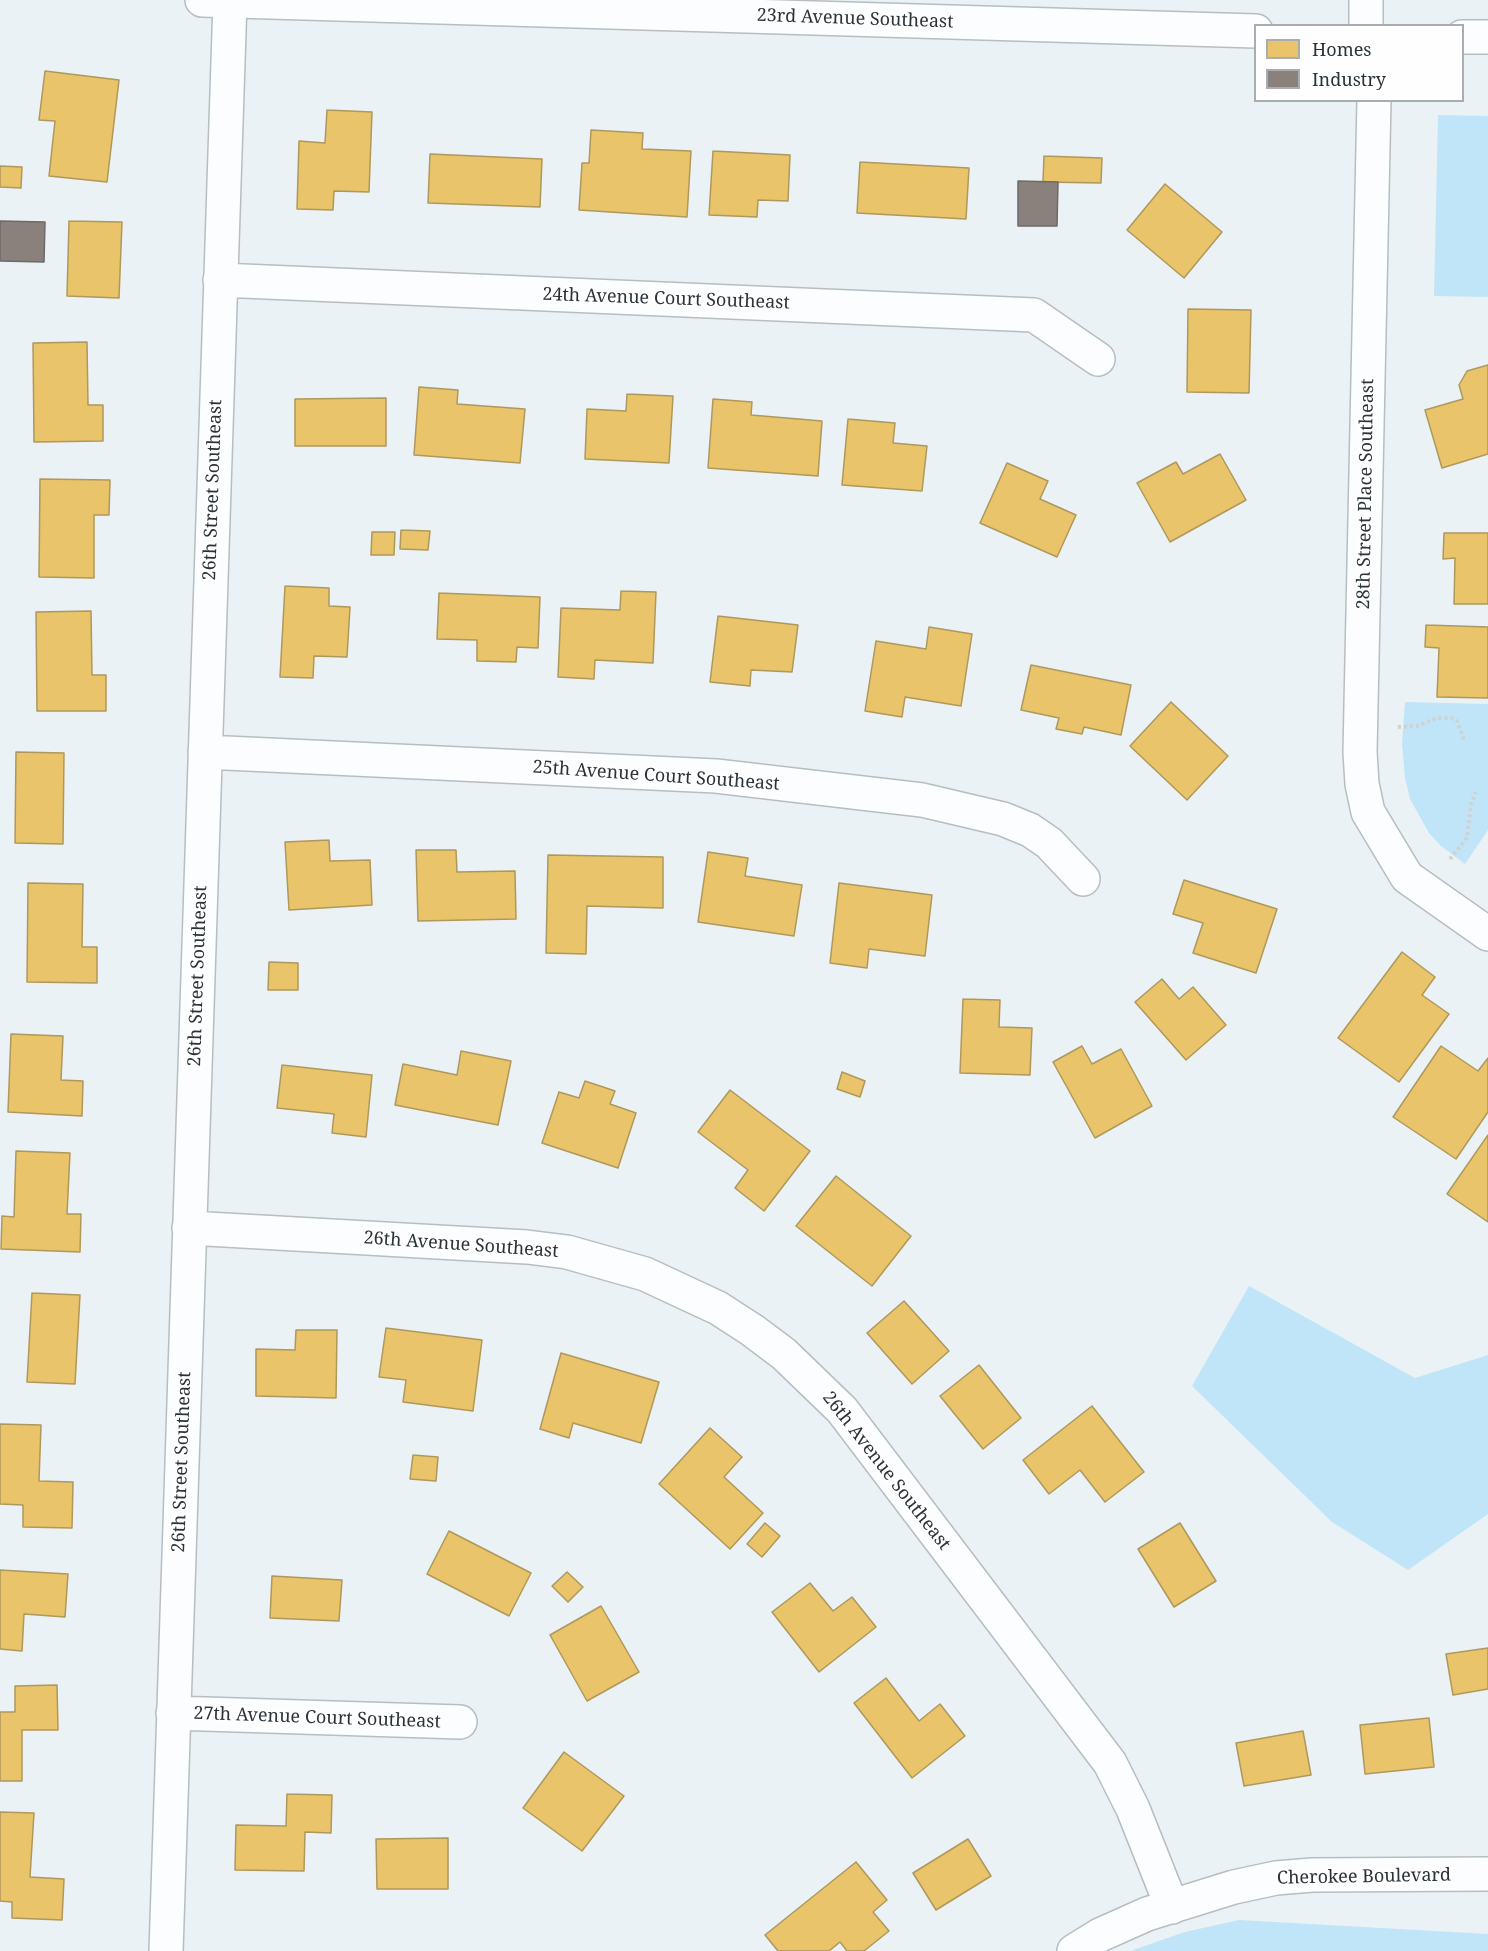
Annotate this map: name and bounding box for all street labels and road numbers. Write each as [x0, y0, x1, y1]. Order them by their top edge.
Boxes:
street label: 23rd Avenue Southeast [756, 5, 954, 33]
street label: 24th Avenue Court Southeast [542, 284, 790, 314]
street label: 28th Street Place Southeast [1353, 378, 1379, 610]
street label: 26th Street Southeast [199, 399, 227, 581]
street label: 25th Avenue Court Southeast [532, 757, 780, 795]
street label: 26th Street Southeast [184, 885, 212, 1067]
street label: 26th Avenue Southeast [363, 1227, 559, 1263]
street label: 26th Street Southeast [168, 1371, 196, 1553]
street label: 26th Avenue Southeast [817, 1387, 955, 1555]
street label: 27th Avenue Court Southeast [193, 1703, 441, 1733]
street label: Cherokee Boulevard [1277, 1865, 1451, 1889]

